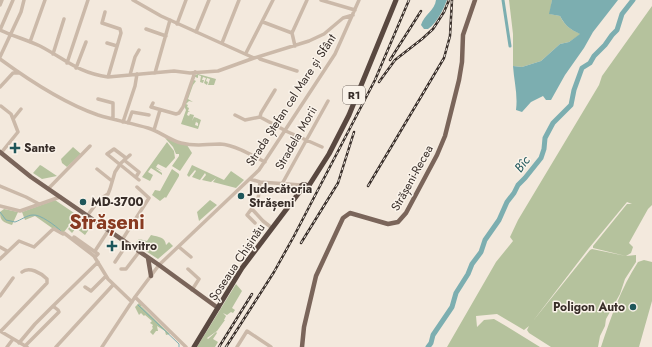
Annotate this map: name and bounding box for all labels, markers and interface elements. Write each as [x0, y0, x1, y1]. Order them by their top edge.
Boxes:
street label: Strada Ștefan cel Mare și Sfânt [241, 30, 341, 170]
road number: R1 [343, 86, 365, 104]
street label: Stradela Morii [270, 103, 322, 173]
place label: Sante [24, 139, 56, 157]
marker: Sante [9, 142, 21, 154]
street label: Strășeni-Recea [386, 142, 438, 214]
water label: Bîc [509, 152, 535, 176]
place label: Judecătoria Strășeni [247, 180, 312, 212]
marker: Judecătoria Strășeni [236, 191, 246, 201]
place label: MD-3700 [91, 193, 144, 211]
marker: MD-3700 [78, 197, 88, 207]
district label: Strășeni [69, 208, 145, 237]
street label: Șoseaua Chișinău [204, 220, 270, 304]
place label: Invitro [121, 237, 157, 255]
marker: Invitro [106, 240, 118, 252]
place label: Poligon Auto [553, 298, 625, 316]
marker: Poligon Auto [628, 302, 638, 312]

